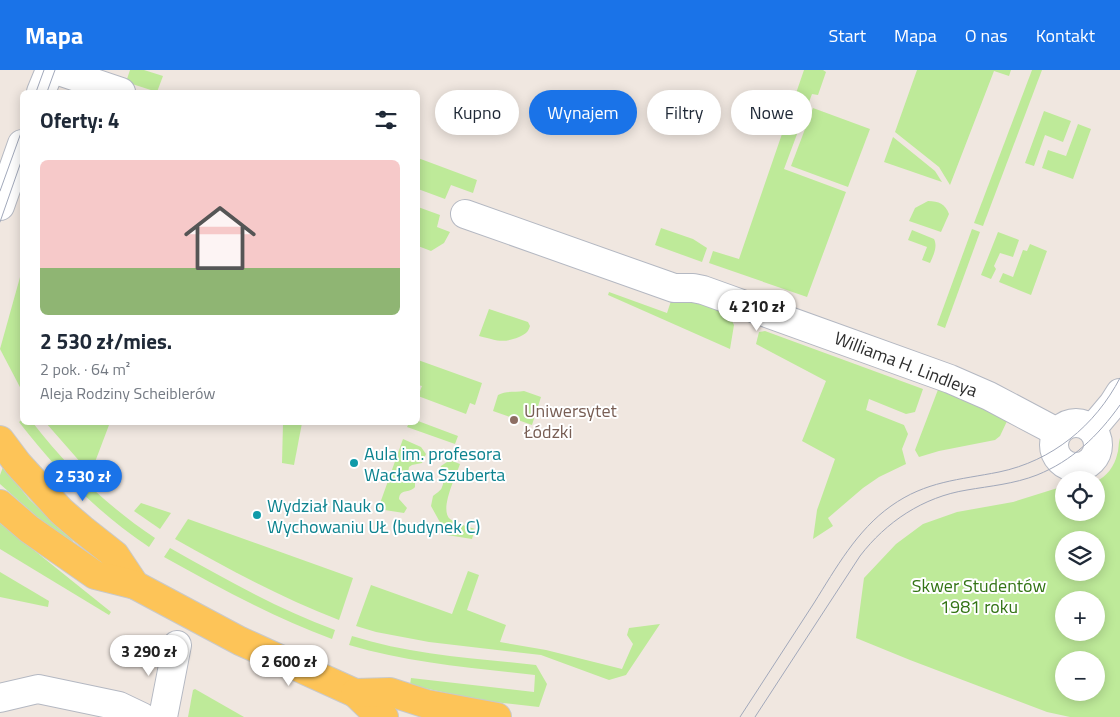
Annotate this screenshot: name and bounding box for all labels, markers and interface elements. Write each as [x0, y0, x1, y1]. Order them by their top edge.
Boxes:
text: Mapa [25, 17, 83, 53]
text: Start [829, 22, 866, 49]
text: Mapa [894, 22, 937, 49]
text: O nas [965, 22, 1008, 49]
text: Kontakt [1036, 22, 1095, 49]
chip: Kupno [435, 90, 519, 135]
chip: Wynajem [529, 90, 637, 135]
chip: Filtry [647, 90, 721, 135]
chip: Nowe [731, 90, 812, 135]
text: Oferty: 4 [40, 104, 120, 136]
icon: filters [372, 106, 400, 134]
icon: home [175, 193, 265, 283]
pin: 4 210 zł [705, 290, 809, 332]
text: 4 210 zł [729, 294, 785, 318]
street label: Williama H. Lindleya [830, 324, 982, 404]
text: 2 530 zł/mies. [40, 325, 172, 357]
text: 2 pok. · 64 m² [40, 357, 130, 381]
text: Aleja Rodziny Scheiblerów [40, 381, 215, 405]
place label: Uniwersytet Łódzki [523, 397, 617, 445]
marker: Uniwersytet Łódzki [508, 414, 520, 426]
place label: Aula im. profesora Wacława Szuberta [364, 440, 505, 488]
marker: Aula im. profesora Wacława Szuberta [348, 457, 360, 469]
pin: 2 530 zł [31, 460, 135, 502]
text: 2 530 zł [55, 464, 111, 488]
map controls [1055, 471, 1105, 701]
button: locate [1055, 471, 1105, 521]
place label: Wydział Nauk o Wychowaniu UŁ (budynek C) [267, 492, 480, 540]
marker: Wydział Nauk o Wychowaniu UŁ (budynek C) [251, 509, 263, 521]
button: layers [1055, 531, 1105, 581]
park label: Skwer Studentów 1981 roku [912, 572, 1046, 620]
button: + [1055, 591, 1105, 641]
pin: 3 290 zł [97, 634, 201, 677]
text: 3 290 zł [121, 639, 177, 663]
pin: 2 600 zł [237, 644, 341, 687]
text: 2 600 zł [261, 649, 317, 673]
button: − [1055, 651, 1105, 701]

